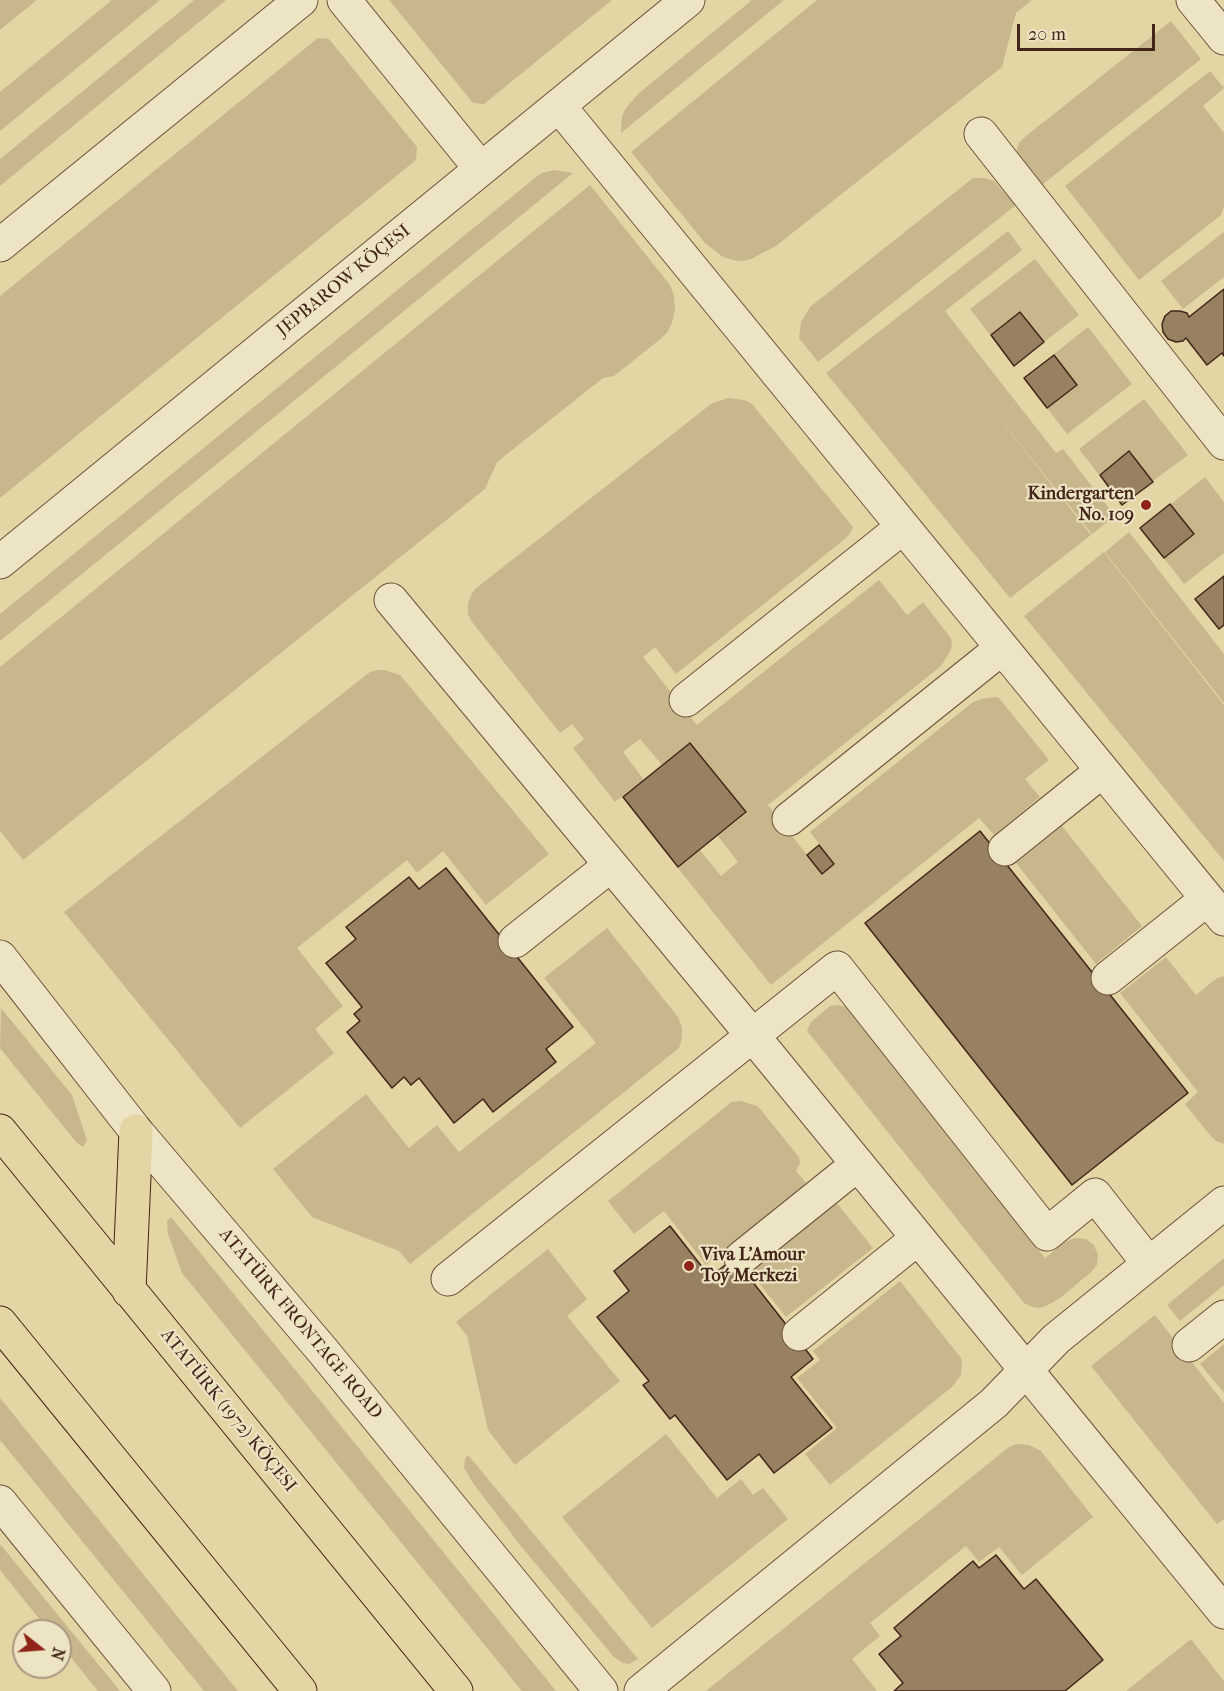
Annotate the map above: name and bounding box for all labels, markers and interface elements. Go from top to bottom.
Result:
scale bar [1020,12,1158,50]
text: 20 m [1028,24,1066,45]
street label: JEPBAROW KÖÇESI [273,220,415,342]
place label: Kindergarten No. 109 [1027,484,1134,526]
marker: Kindergarten No. 109 [1139,498,1153,512]
street label: ATATÜRK FRONTAGE ROAD [214,1224,386,1424]
place label: Viva L'Amour Toý Merkezi [701,1245,805,1288]
marker: Viva L'Amour Toý Merkezi [682,1259,696,1273]
street label: ATATÜRK (1972) KÖÇESI [155,1325,301,1497]
north arrow [12,1619,72,1679]
text: N [47,1645,69,1662]

